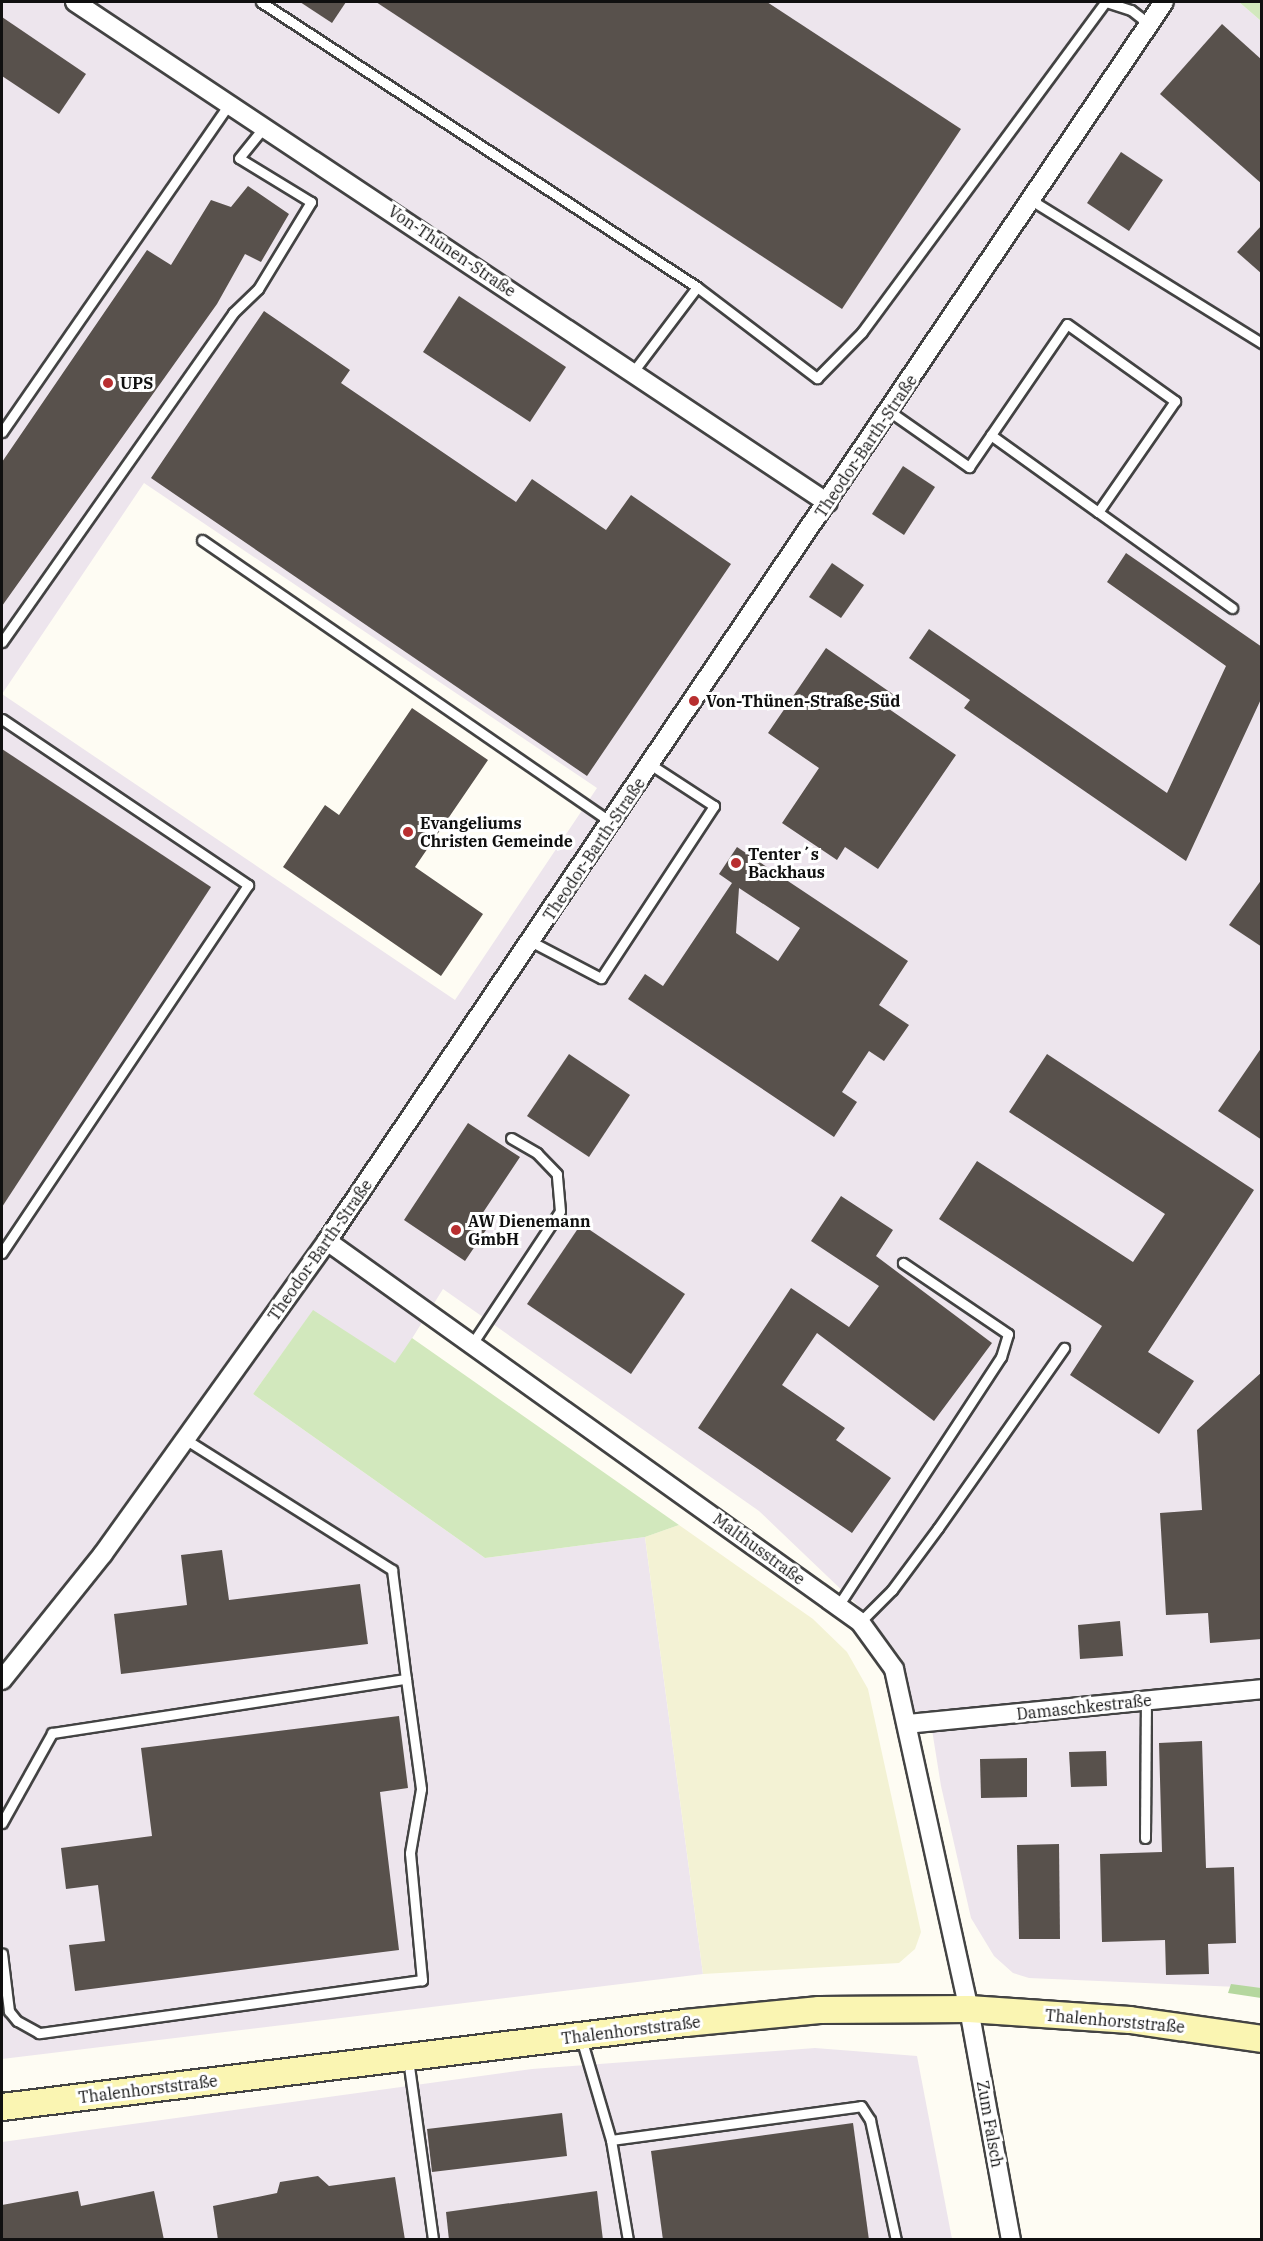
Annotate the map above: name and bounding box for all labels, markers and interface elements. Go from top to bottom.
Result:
street label: Von-Thünen-Straße [385,201,519,301]
street label: Theodor-Barth-Straße [811,371,921,521]
place label: UPS [120,373,153,393]
marker: UPS [101,376,115,390]
place label: Von-Thünen-Straße-Süd [706,691,900,711]
marker: Von-Thünen-Straße-Süd [687,694,701,708]
street label: Theodor-Barth-Straße [539,774,649,924]
place label: Evangeliums Christen Gemeinde [420,813,573,851]
marker: Evangeliums Christen Gemeinde [401,825,415,839]
place label: Tenter´s Backhaus [748,844,825,882]
marker: Tenter´s Backhaus [729,856,743,870]
street label: Theodor-Barth-Straße [264,1176,376,1324]
place label: AW Dienemann GmbH [468,1211,591,1249]
marker: AW Dienemann GmbH [449,1223,463,1237]
street label: Malthusstraße [709,1509,809,1589]
street label: Damaschkestraße [1015,1690,1153,1724]
street label: Thalenhorststraße [1044,2005,1186,2037]
street label: Thalenhorststraße [560,2012,702,2048]
street label: Thalenhorststraße [77,2071,219,2107]
street label: Zum Falsch [973,2079,1007,2169]

